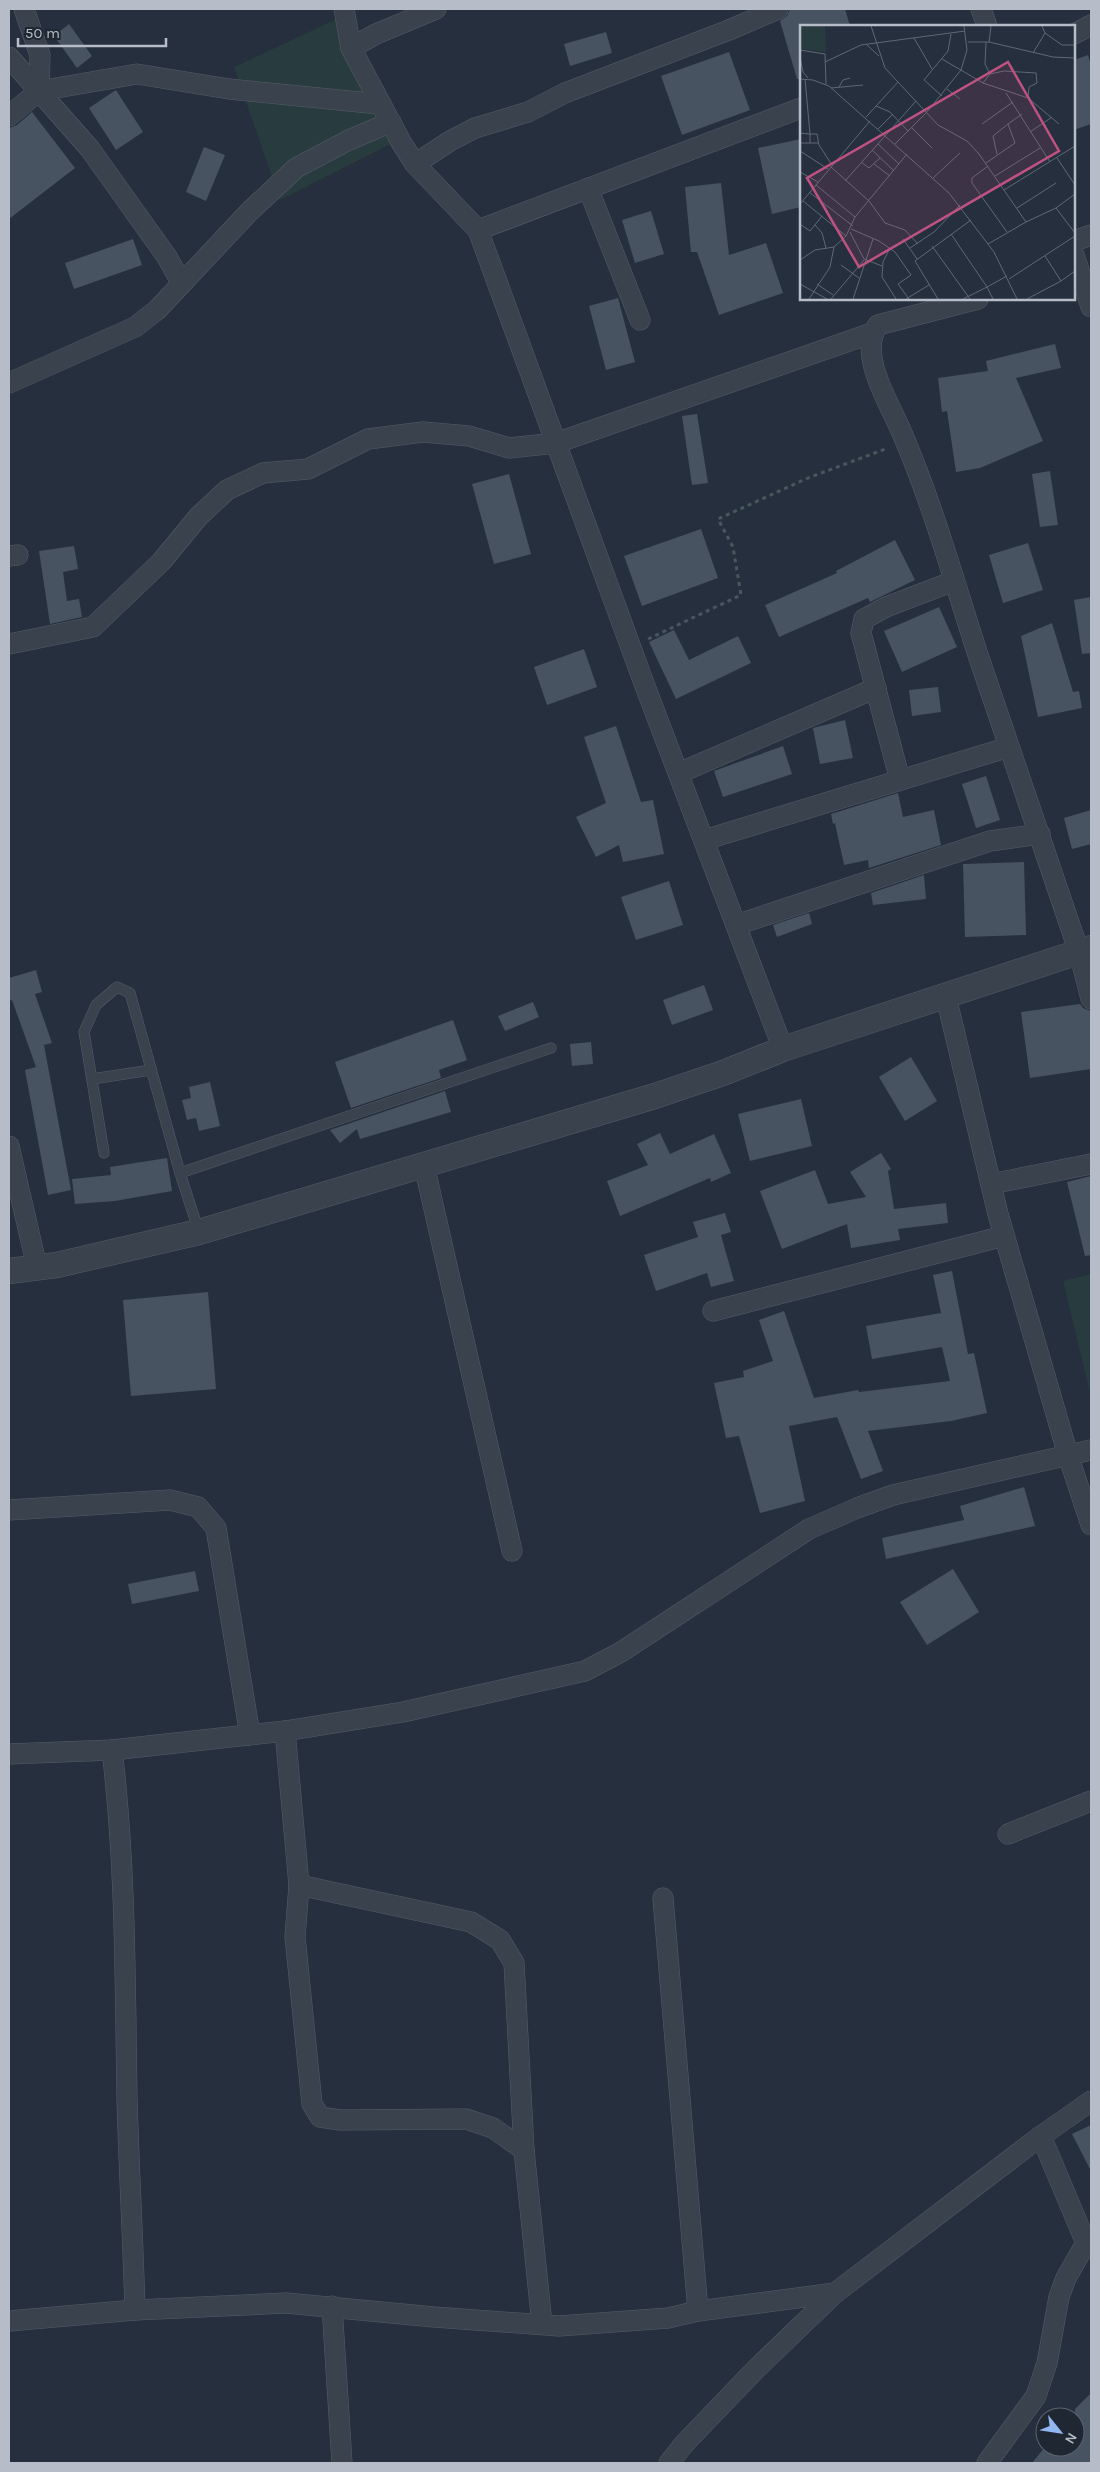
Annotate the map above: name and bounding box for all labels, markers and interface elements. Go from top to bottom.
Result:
scale bar [18,15,165,47]
text: 50 m [25,24,60,42]
inset map [800,25,1075,300]
north arrow [1035,2407,1085,2457]
text: N [1061,2430,1081,2447]

